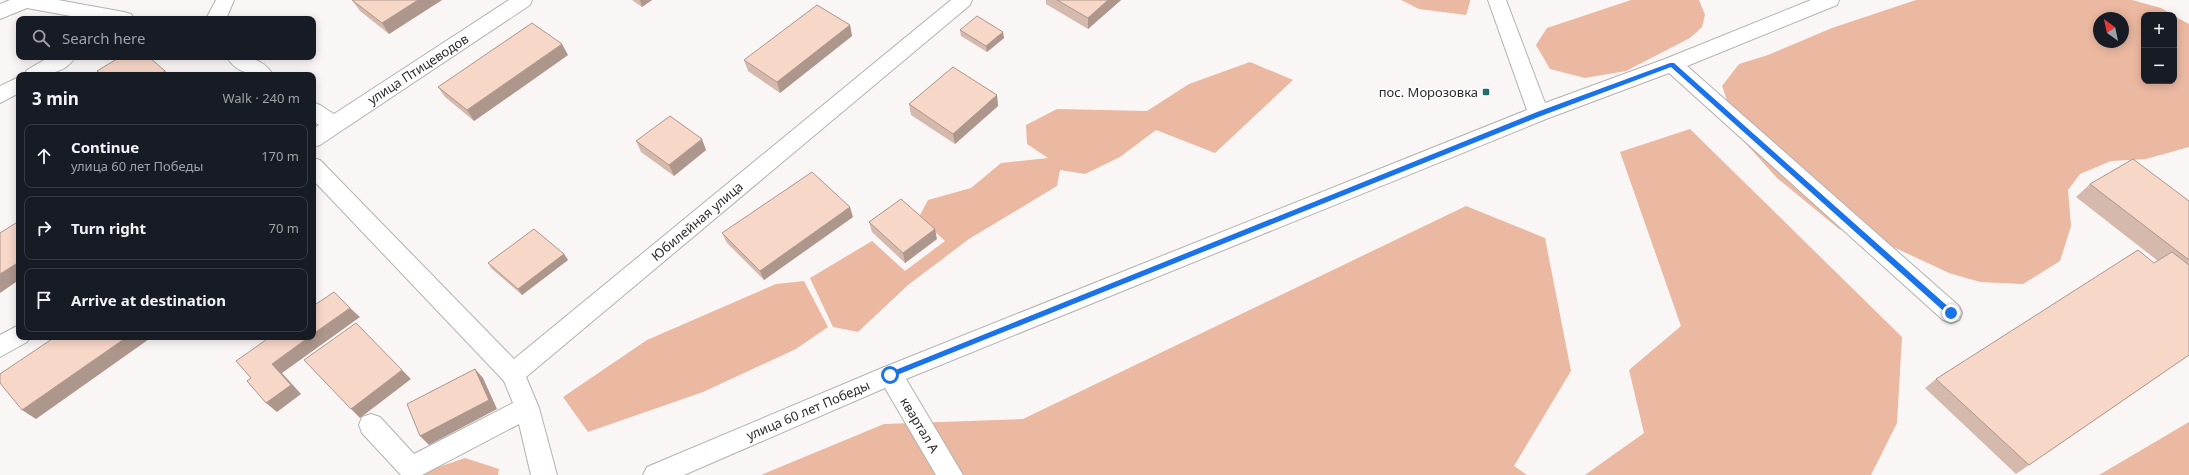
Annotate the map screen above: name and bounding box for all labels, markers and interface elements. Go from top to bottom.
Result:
north arrow [2093,12,2129,48]
map controls [2141,12,2177,84]
button: + [2141,12,2177,48]
search box [16,16,316,60]
icon: search [30,27,52,49]
text: Search here [62,28,145,48]
street label: улица Птицеводов [364,30,472,108]
button: − [2141,48,2177,84]
place label: пос. Морозовка [1379,83,1478,101]
text: 3 min [32,87,79,110]
marker: пос. Морозовка [1481,87,1491,97]
text: Walk · 240 m [222,89,300,107]
text: Continue [71,137,139,157]
icon: ahead [33,145,55,167]
text: 170 m [261,147,299,165]
text: улица 60 лет Победы [71,157,203,175]
street label: Юбилейная улица [647,177,747,265]
icon: right [33,217,55,239]
text: Turn right [71,218,146,238]
text: 70 m [269,219,299,237]
icon: arrive [33,289,55,311]
text: Arrive at destination [71,290,226,310]
route end [1942,304,1960,322]
route start [881,366,899,384]
street label: улица 60 лет Победы [744,376,872,444]
street label: квартал А [896,394,944,457]

